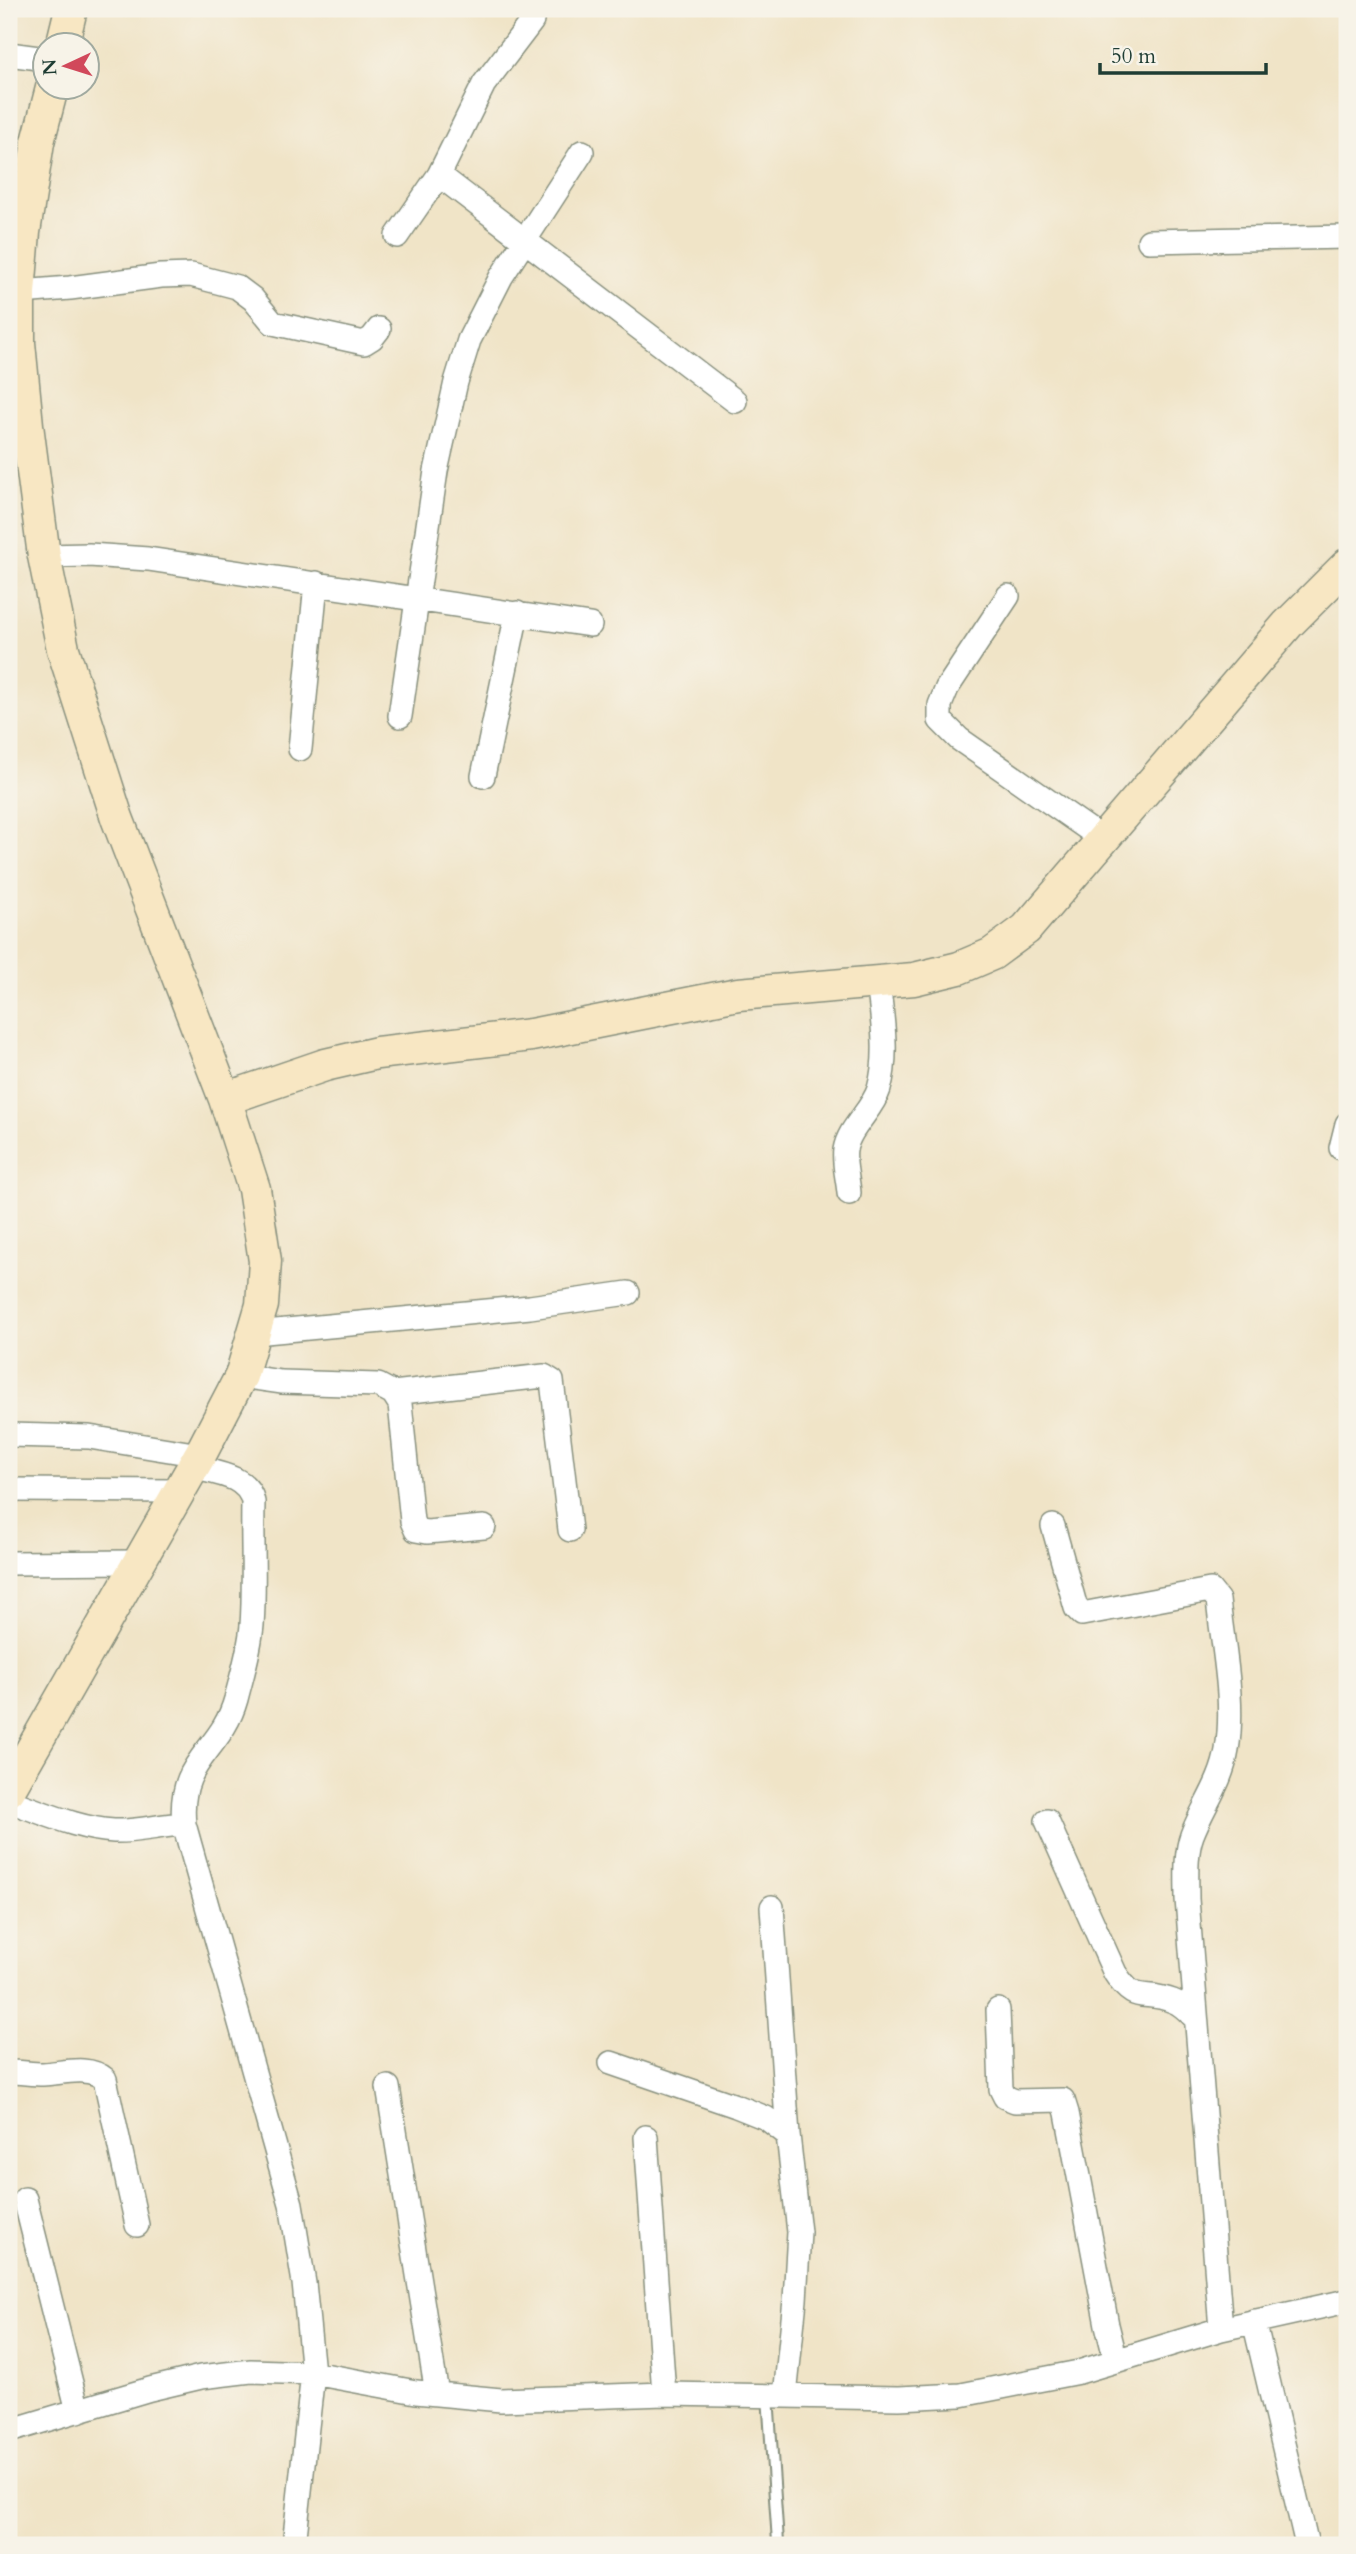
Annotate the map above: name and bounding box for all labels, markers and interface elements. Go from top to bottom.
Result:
north arrow [32,32,102,102]
scale bar [1100,32,1267,76]
text: 50 m [1111,42,1156,71]
text: N [36,57,64,76]

